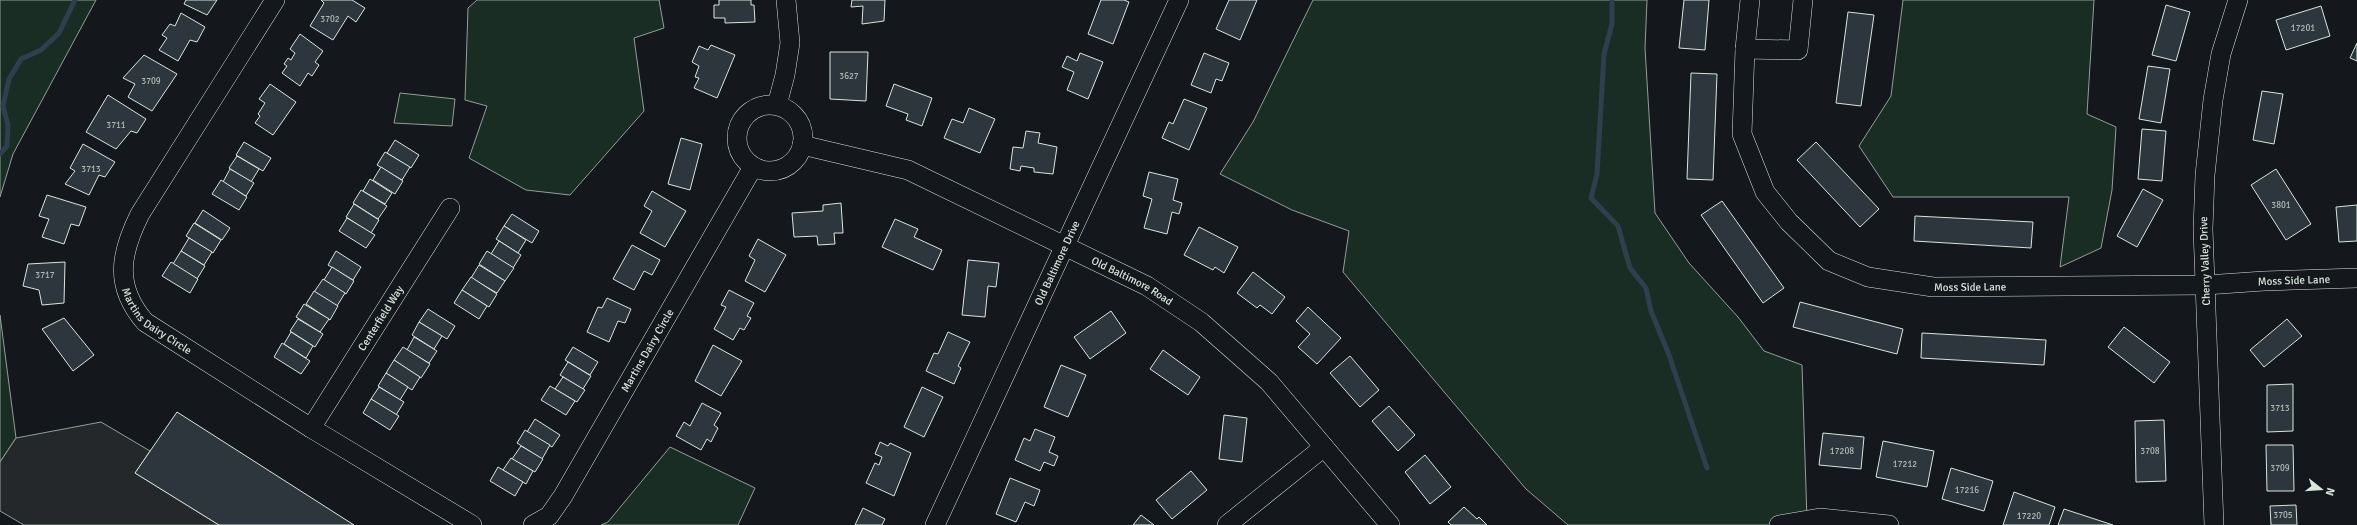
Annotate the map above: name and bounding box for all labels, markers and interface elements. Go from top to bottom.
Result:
house number: 3702 [320,14,340,25]
house number: 17201 [2291,23,2315,34]
house number: 3627 [839,71,859,82]
house number: 3709 [141,76,161,87]
house number: 3711 [106,120,126,131]
house number: 3713 [81,164,101,175]
house number: 3801 [2271,200,2291,211]
street label: Cherry Valley Drive [2197,216,2213,306]
street label: Old Baltimore Drive [1032,219,1082,307]
street label: Old Baltimore Road [1089,254,1176,308]
house number: 3717 [35,270,55,281]
street label: Moss Side Lane [2257,272,2330,288]
street label: Moss Side Lane [1934,280,2006,293]
street label: Centerfield Way [355,282,406,353]
street label: Martins Dairy Circle [119,286,194,357]
street label: Martins Dairy Circle [618,306,676,394]
house number: 3713 [2270,403,2290,414]
house number: 17208 [1830,446,1854,457]
house number: 3708 [2140,446,2160,457]
house number: 17212 [1893,459,1917,470]
house number: 3709 [2270,463,2290,474]
north arrow [2301,469,2341,509]
house number: 17216 [1955,485,1979,496]
text: N [2323,486,2337,497]
house number: 3705 [2273,510,2293,521]
house number: 17220 [2017,511,2041,522]

